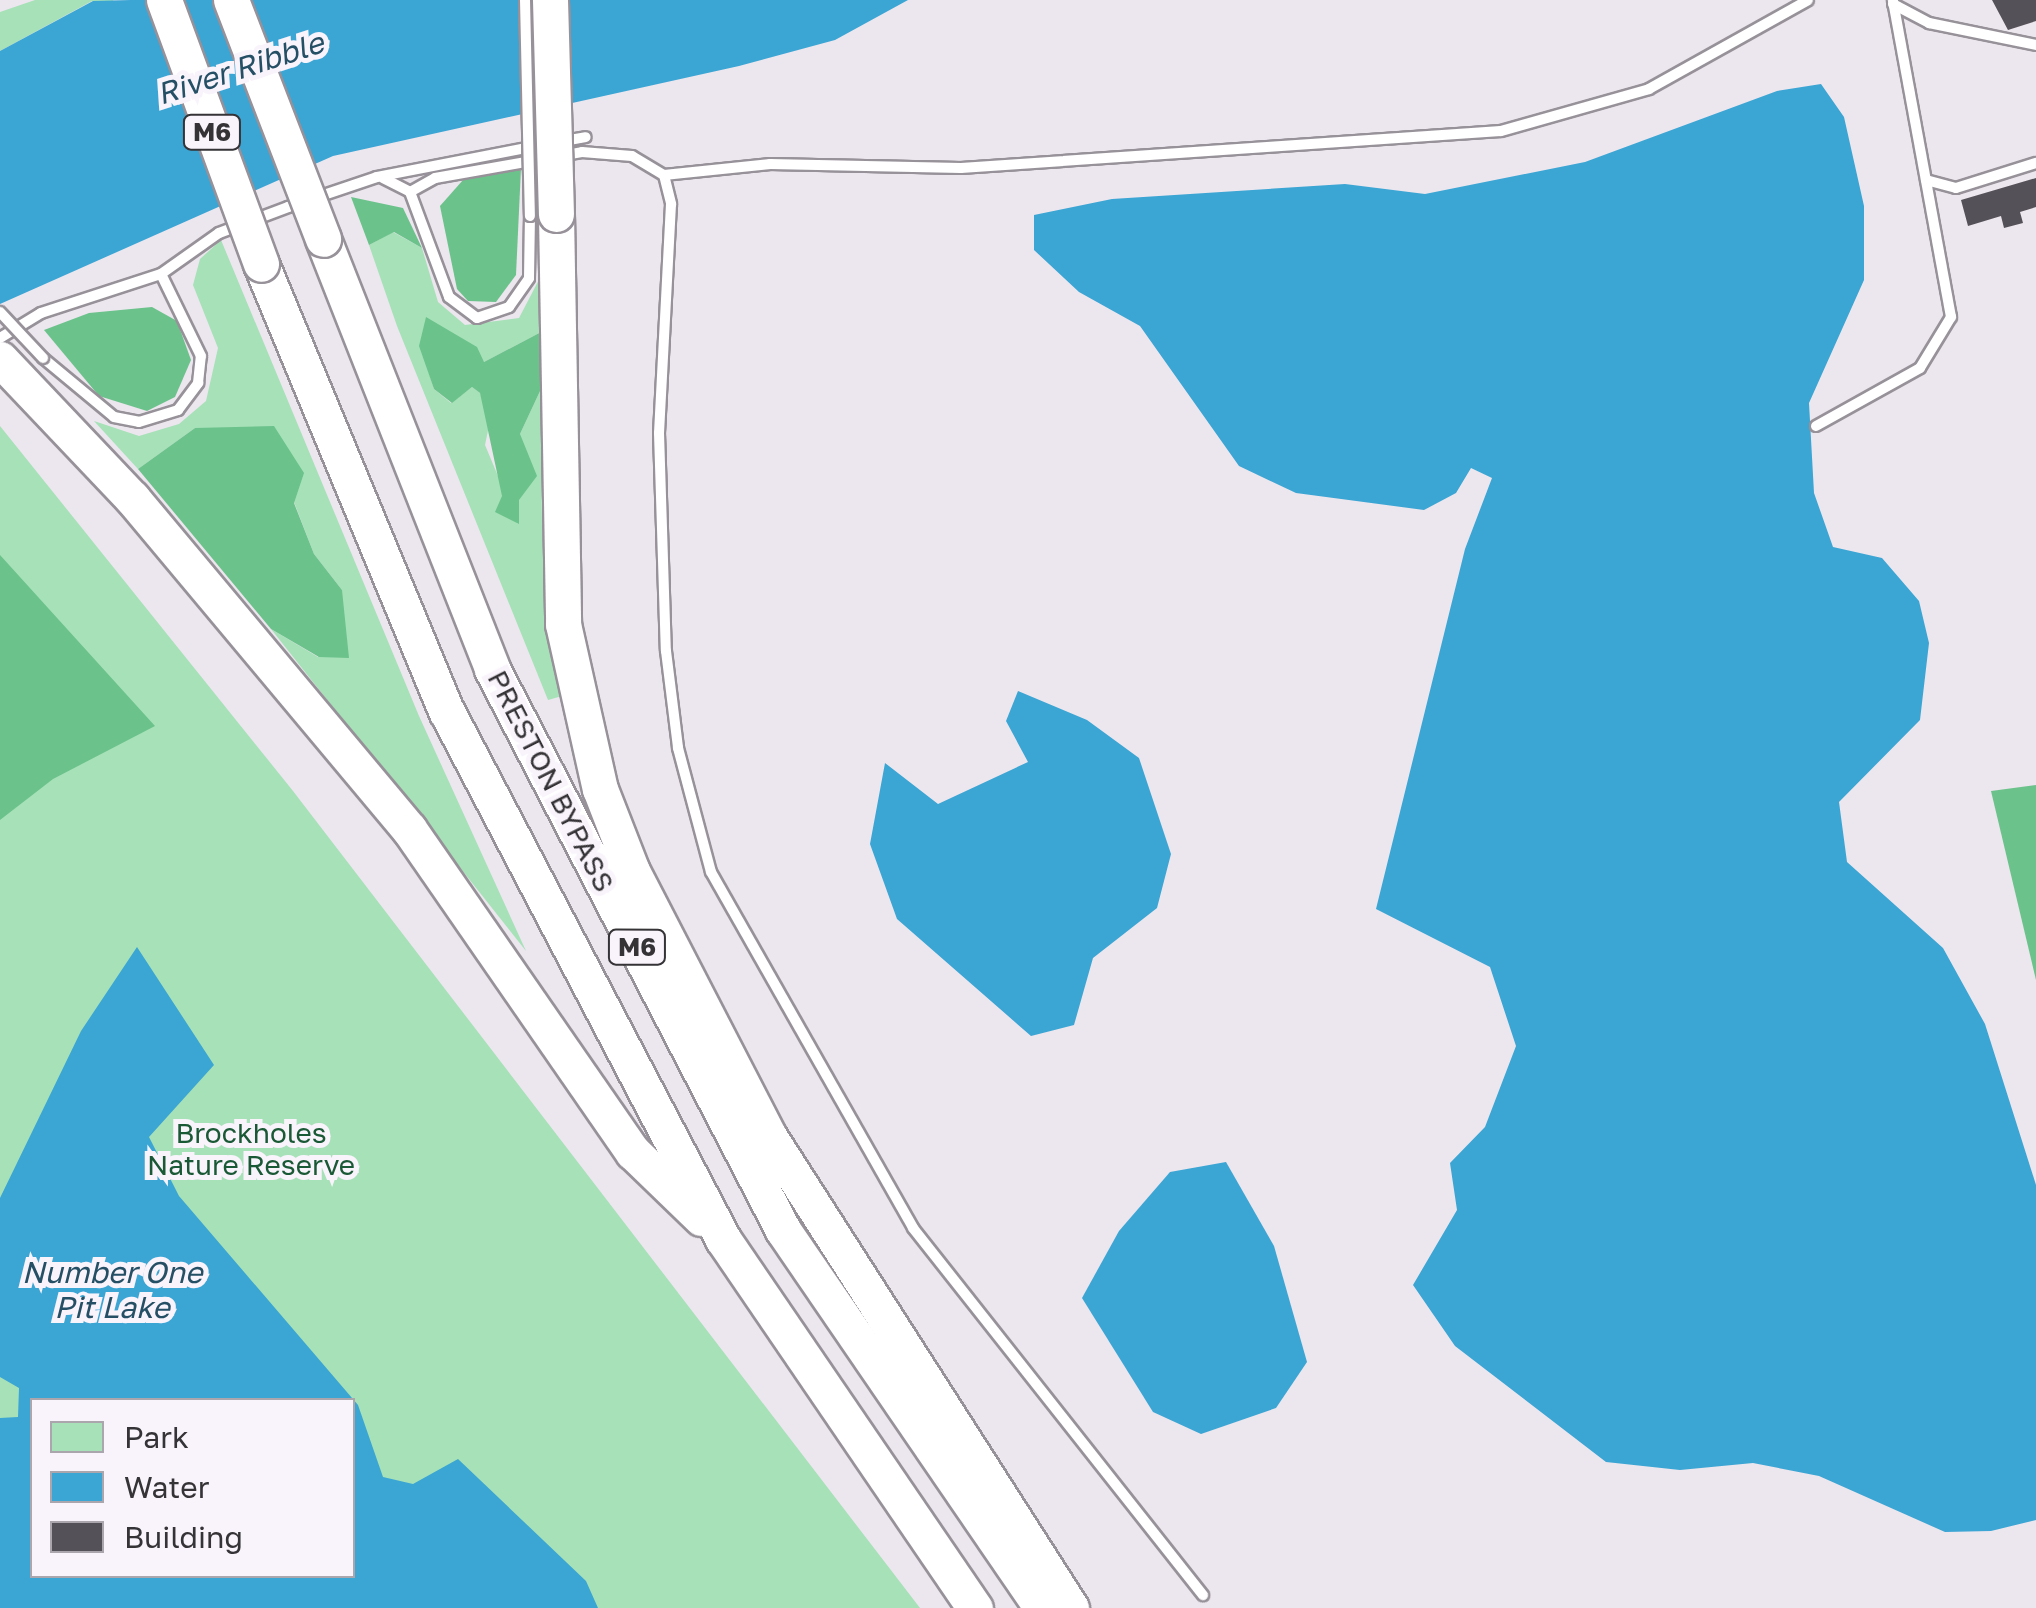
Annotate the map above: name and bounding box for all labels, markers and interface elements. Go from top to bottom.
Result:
water label: River Ribble [152,24,328,112]
road number: M6 [182,112,242,152]
street label: PRESTON BYPASS [481,665,621,897]
road number: M6 [607,927,667,967]
park label: Brockholes Nature Reserve [147,1116,355,1182]
water label: Number One Pit Lake [22,1254,202,1324]
legend [30,1398,355,1578]
text: Park [124,1419,189,1455]
text: Water [124,1469,209,1505]
text: Building [124,1519,243,1555]

